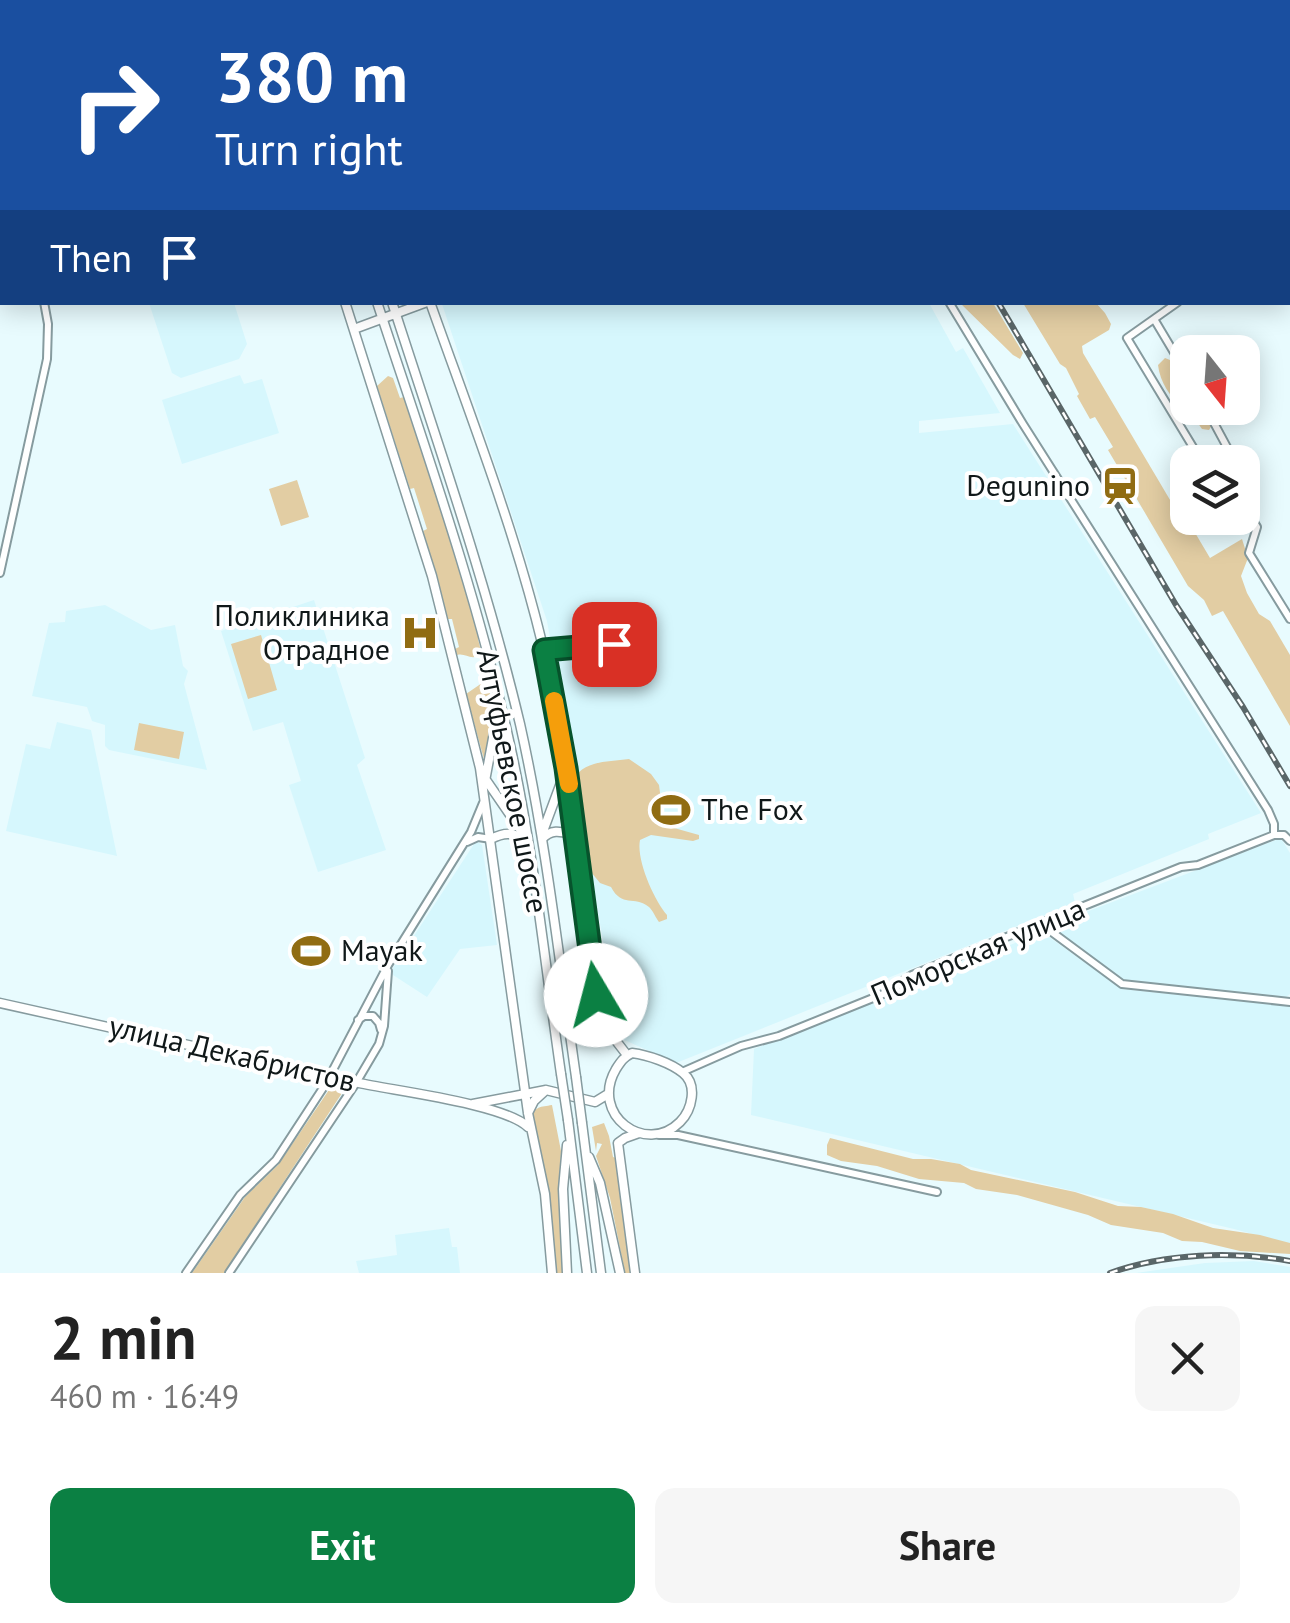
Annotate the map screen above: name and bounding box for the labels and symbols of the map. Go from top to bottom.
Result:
north arrow [1170,335,1260,425]
place label: Degunino [966,465,1090,504]
station icon: Degunino [1099,465,1141,507]
place label: Поликлиника Отрадное [214,595,390,668]
pin [572,602,657,687]
hospital icon: Поликлиника Отрадное [399,612,441,654]
street label: Алтуфьевское шоссе [469,645,558,916]
sports icon: The Fox [650,789,692,831]
place label: The Fox [701,789,804,828]
street label: Поморская улица [864,888,1090,1013]
sports icon: Mayak [290,930,332,972]
place label: Mayak [341,930,423,969]
position arrow [544,943,648,1047]
street label: улица Декабристов [105,1005,359,1100]

